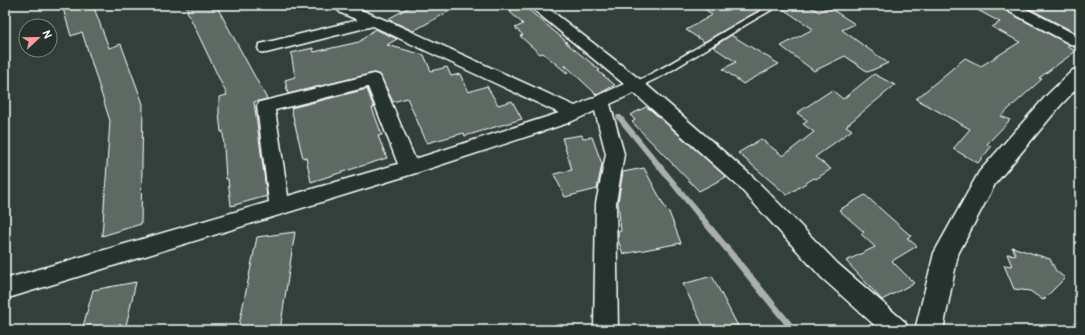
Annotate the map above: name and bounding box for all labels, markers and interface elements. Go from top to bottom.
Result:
north arrow [18,18,58,58]
text: N [39,29,54,41]

